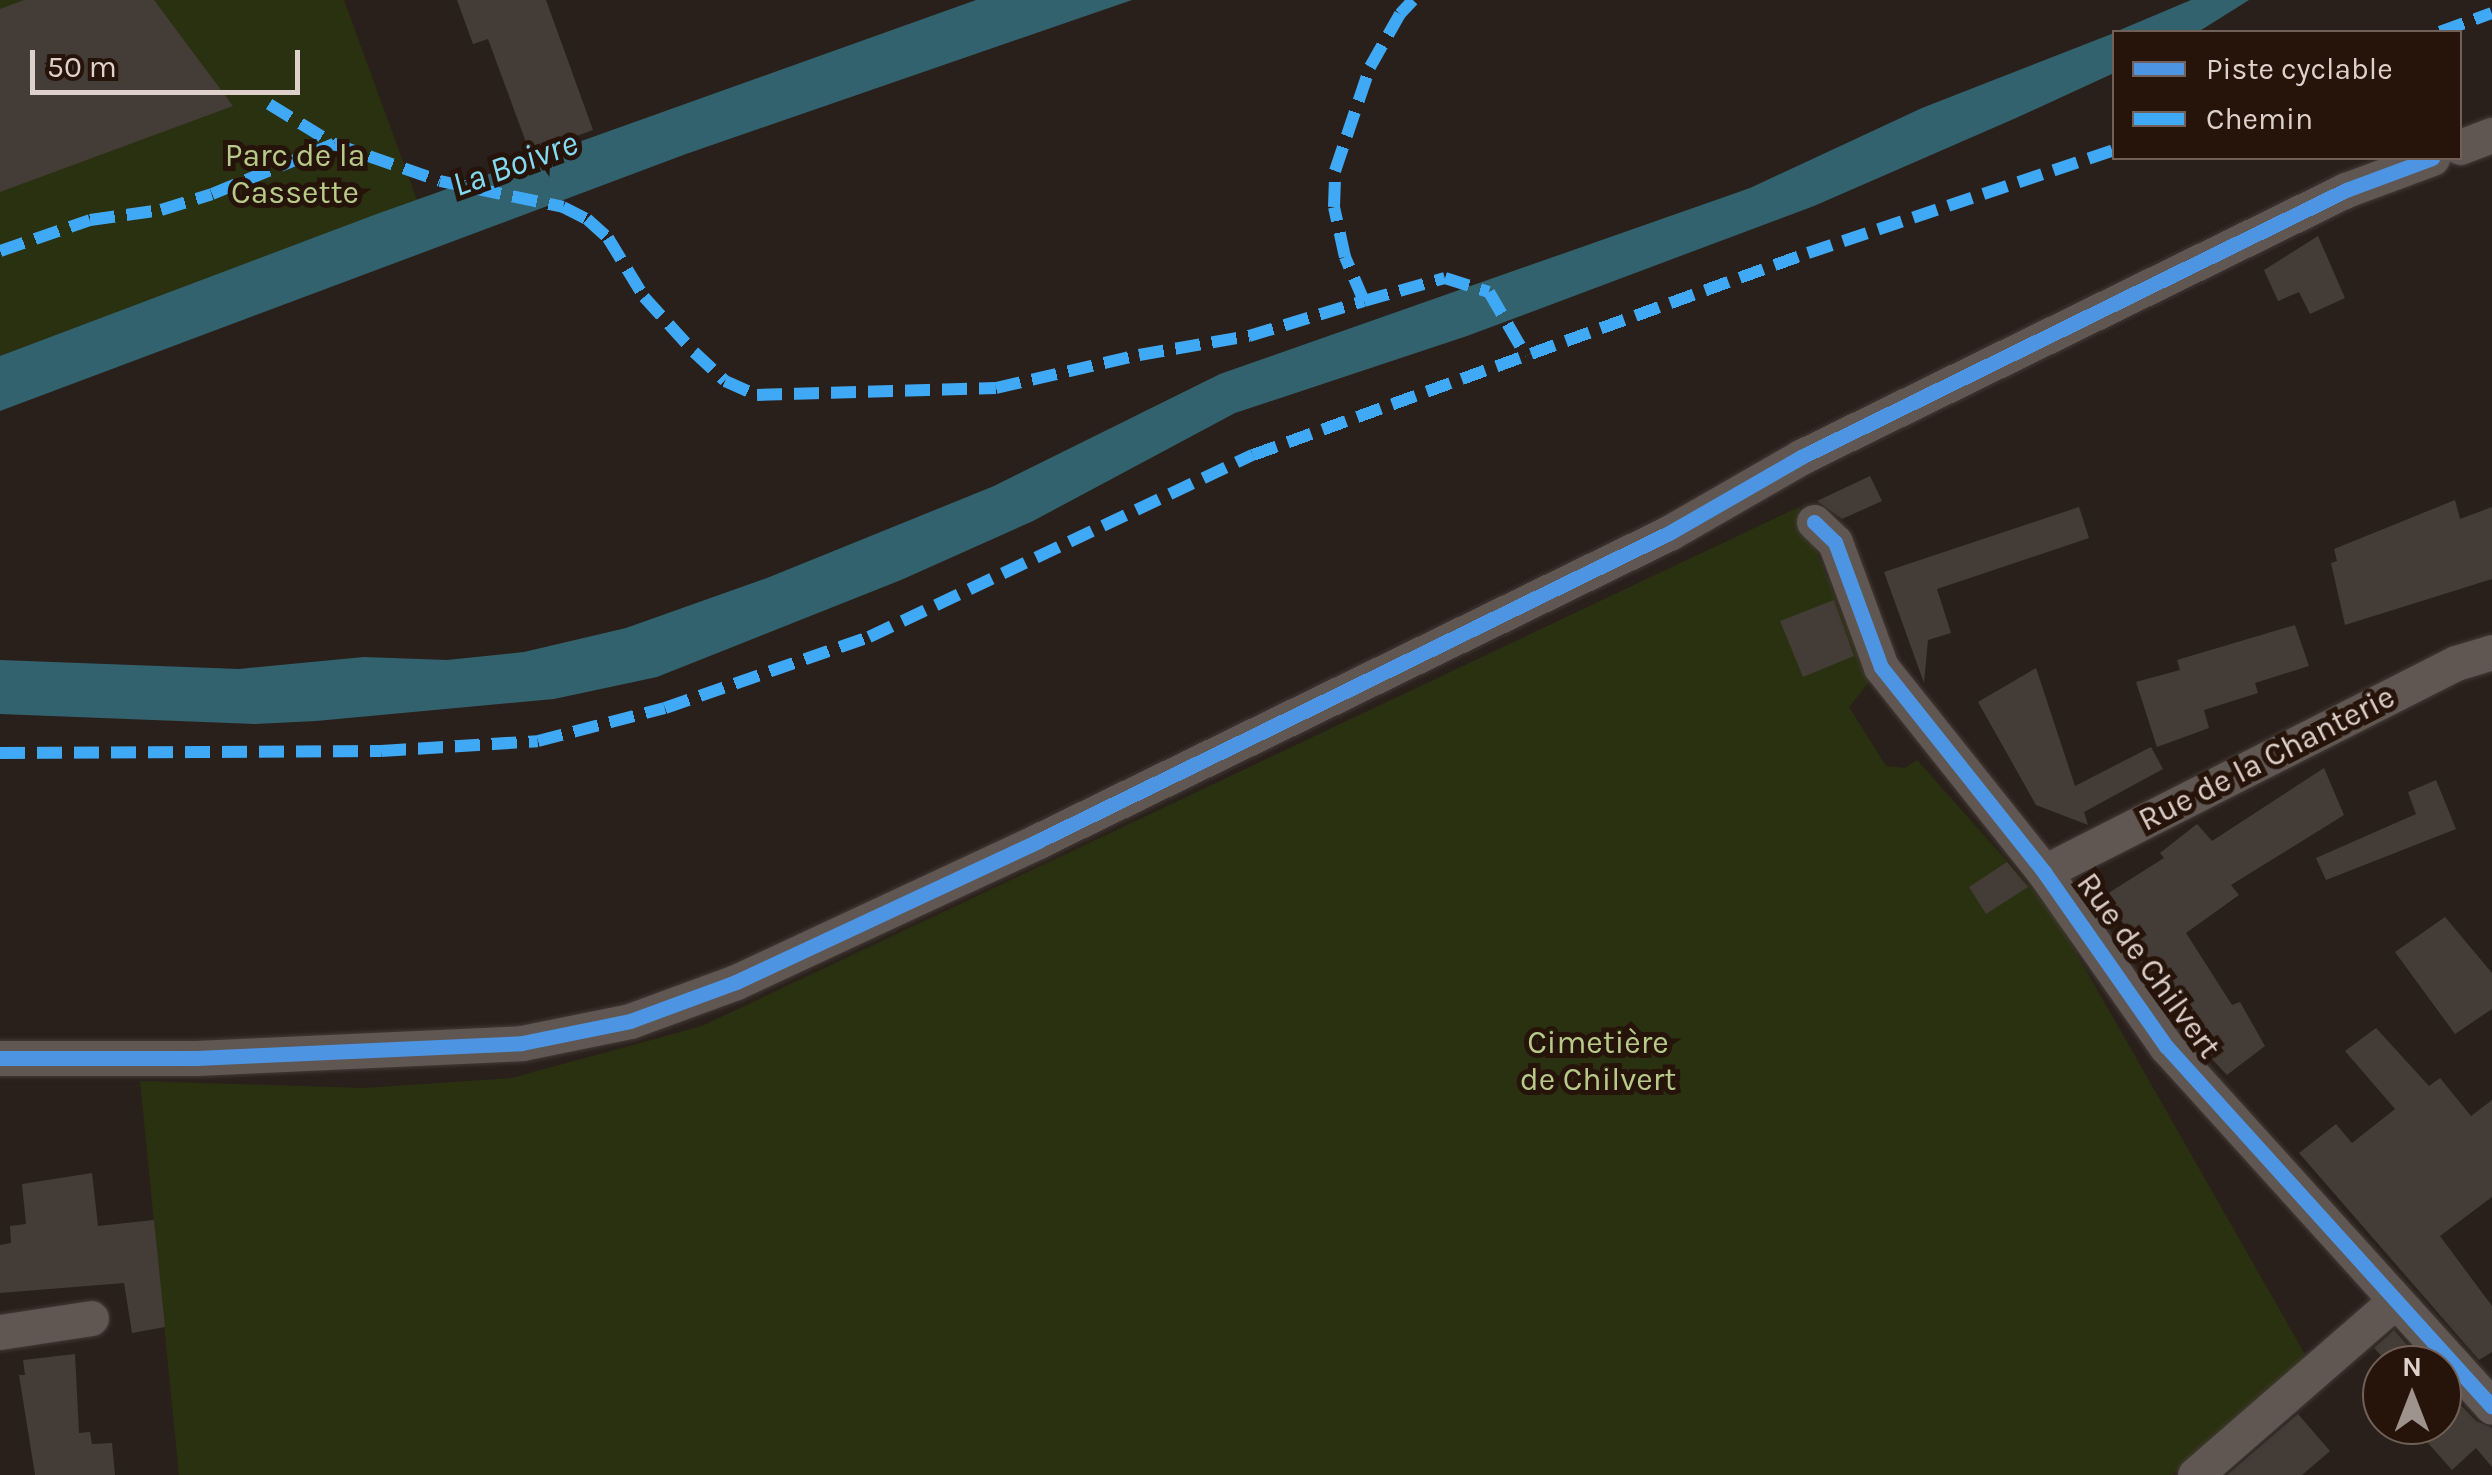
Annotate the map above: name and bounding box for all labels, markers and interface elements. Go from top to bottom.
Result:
scale bar [35,30,305,92]
legend [2112,30,2462,160]
text: 50 m [47,49,117,85]
text: Piste cyclable [2206,51,2393,87]
text: Chemin [2206,101,2313,137]
water label: La Boivre [447,122,583,206]
park label: Parc de la Cassette [225,138,365,213]
street label: Rue de la Chanterie [2133,678,2401,840]
street label: Rue de Chilvert [2068,866,2228,1066]
park label: Cimetière de Chilvert [1520,1025,1676,1100]
north arrow [2362,1345,2462,1445]
text: N [2402,1350,2422,1383]

